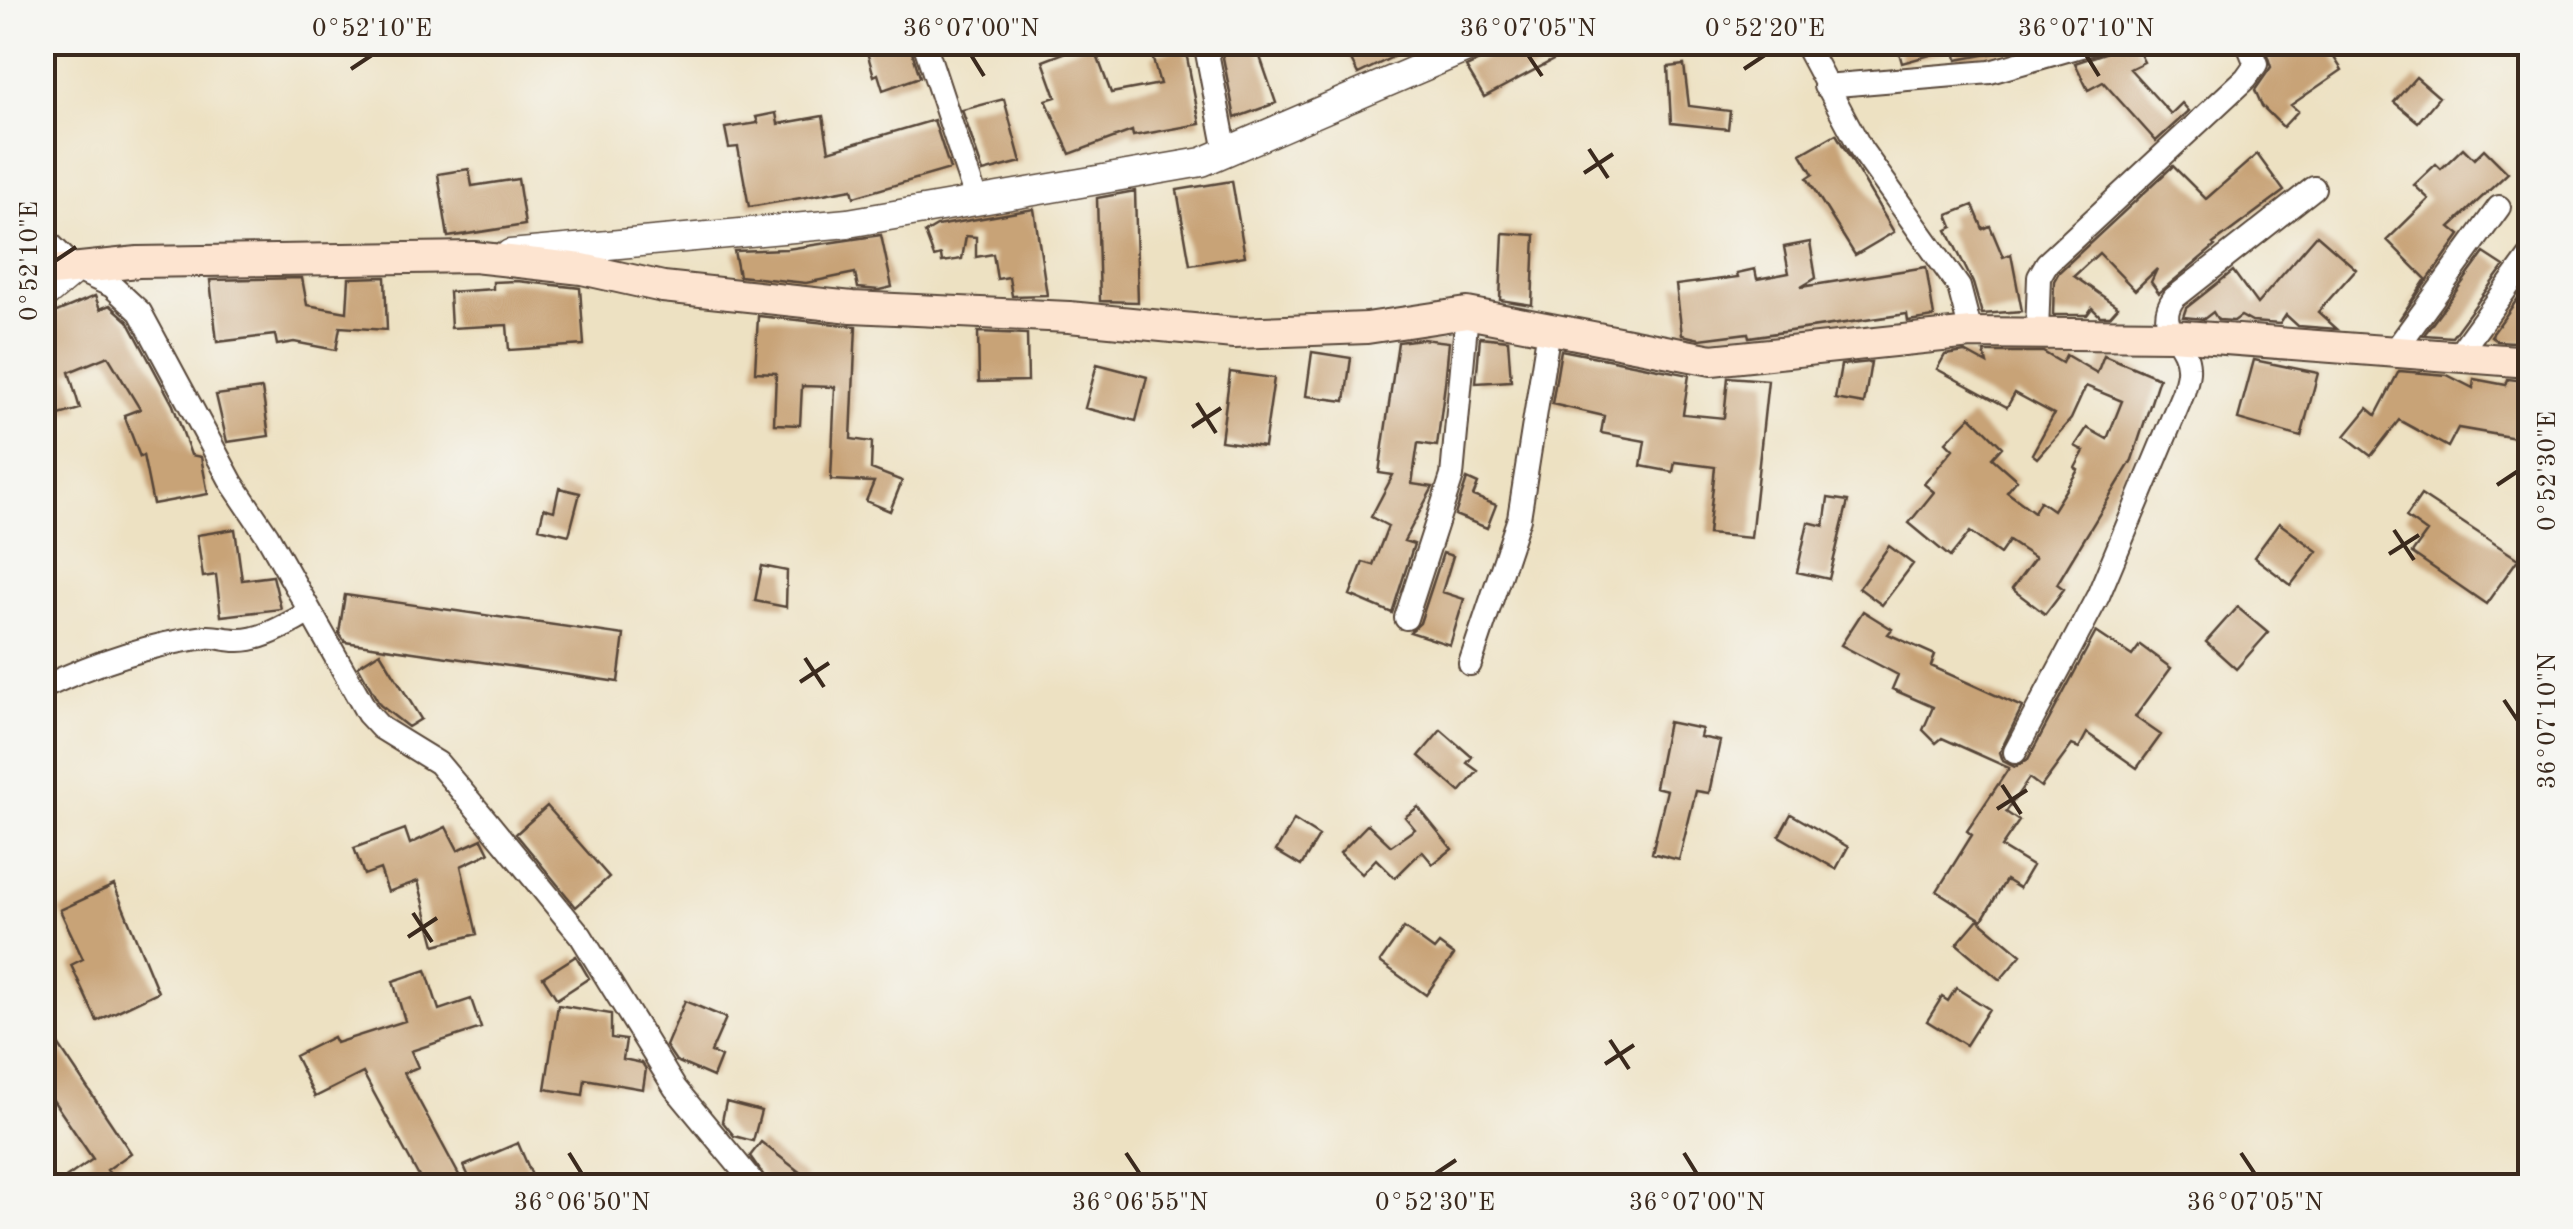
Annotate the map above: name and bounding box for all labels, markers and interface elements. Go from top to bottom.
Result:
text: 0°52'10"E [312,17,432,42]
text: 36°07'00"N [903,17,1039,42]
text: 36°07'05"N [1460,17,1596,42]
text: 0°52'20"E [1705,17,1825,42]
text: 36°07'10"N [2018,17,2154,42]
text: 0°52'10"E [18,201,43,321]
text: 0°52'30"E [2536,411,2561,531]
text: 36°07'10"N [2536,653,2561,789]
text: 36°06'50"N [514,1191,650,1216]
text: 36°06'55"N [1072,1191,1208,1216]
text: 0°52'30"E [1375,1191,1495,1216]
text: 36°07'00"N [1629,1191,1765,1216]
text: 36°07'05"N [2187,1191,2323,1216]

